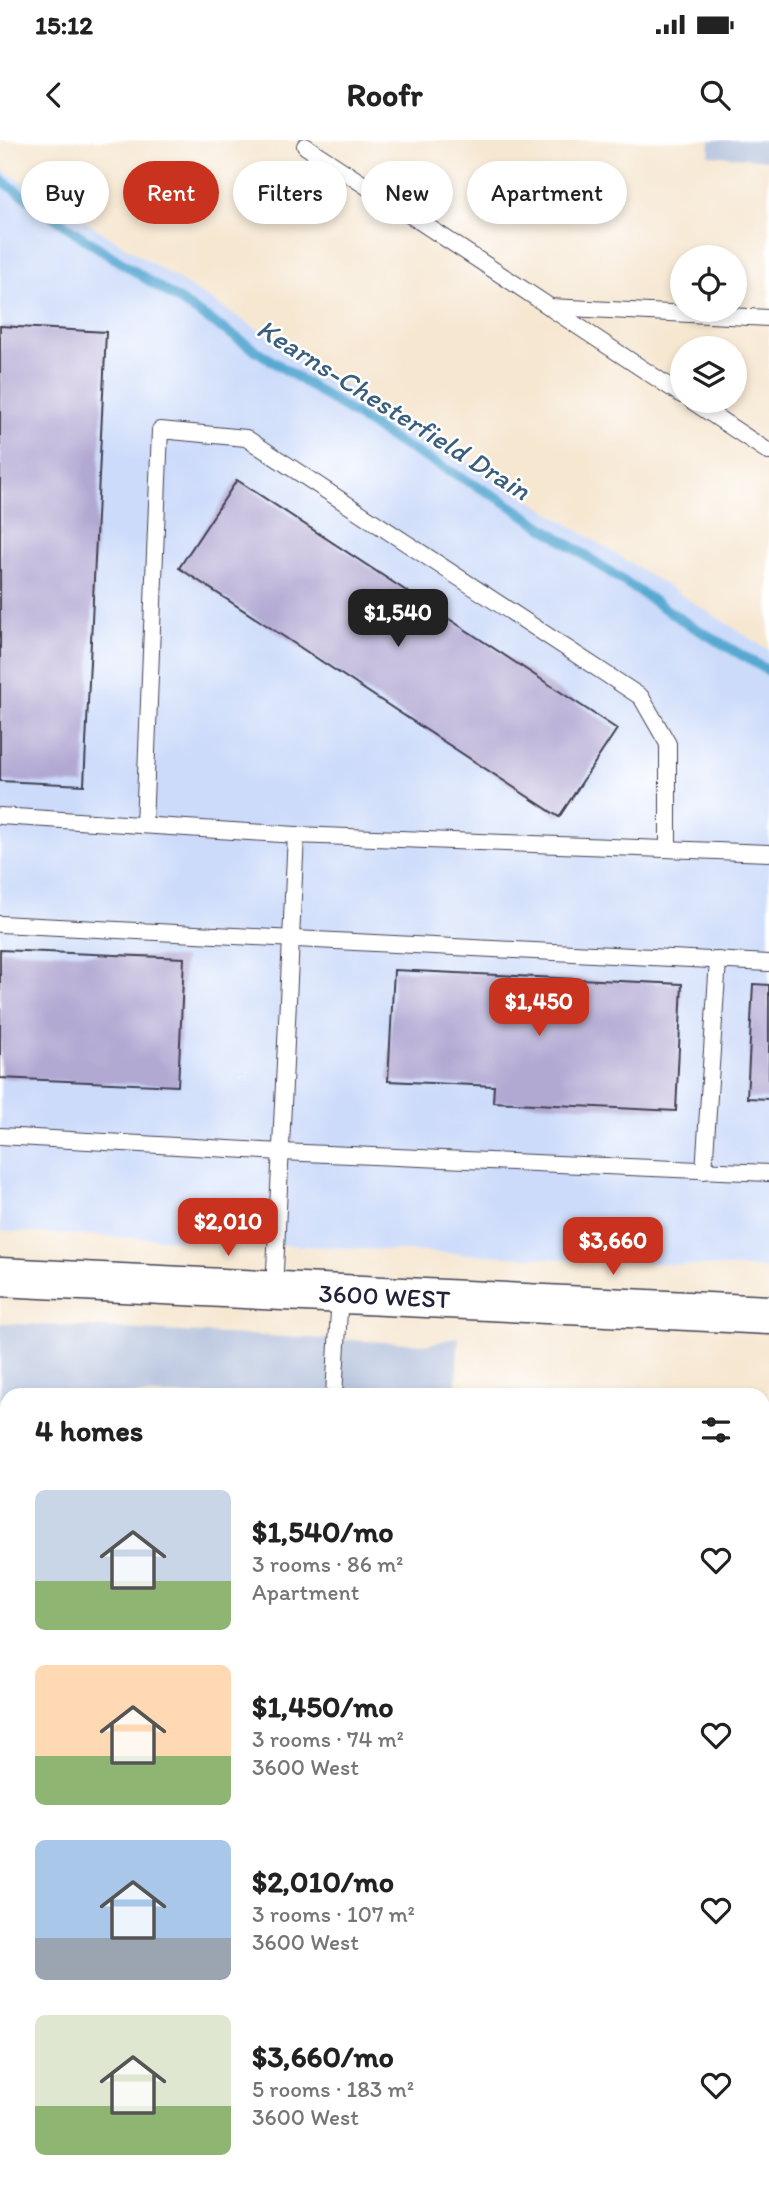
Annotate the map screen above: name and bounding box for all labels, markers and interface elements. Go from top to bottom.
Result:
text: 15:12 [35,9,93,41]
icon: back [35,76,73,114]
text: Roofr [347,76,422,114]
icon: search [696,76,734,114]
chip: Buy [21,161,109,224]
chip: Rent [123,161,219,224]
chip: Filters [233,161,347,224]
chip: New [361,161,453,224]
chip: Apartment [467,161,627,224]
map controls [670,245,747,413]
button: locate [670,245,747,322]
water label: Kearns-Chesterfield Drain [251,311,537,507]
button: layers [670,336,747,413]
pin: $1,540 [341,589,455,649]
text: $1,540 [364,598,432,626]
pin: $1,450 [482,978,596,1038]
text: $1,450 [505,987,573,1015]
pin: $2,010 [171,1198,285,1258]
text: $2,010 [194,1207,262,1235]
pin: $3,660 [556,1218,670,1277]
text: $3,660 [579,1226,647,1254]
street label: 3600 WEST [318,1277,451,1315]
icon: filters [697,1411,735,1449]
text: 4 homes [35,1412,143,1449]
text: $1,540/mo [252,1513,394,1550]
icon: home [91,1518,175,1602]
icon: heart [697,1541,735,1579]
text: 3 rooms · 86 m² [252,1550,404,1578]
text: Apartment [252,1578,359,1606]
text: $1,450/mo [252,1688,394,1725]
icon: home [91,1693,175,1777]
icon: heart [697,1716,735,1754]
text: 3 rooms · 74 m² [252,1725,404,1753]
text: 3600 West [252,1753,359,1781]
text: $2,010/mo [252,1863,394,1900]
icon: home [91,1868,175,1952]
icon: heart [697,1891,735,1929]
text: 3 rooms · 107 m² [252,1900,415,1928]
text: 3600 West [252,1928,359,1956]
text: $3,660/mo [252,2038,394,2075]
icon: home [91,2043,175,2127]
icon: heart [697,2066,735,2104]
text: 5 rooms · 183 m² [252,2075,414,2103]
text: 3600 West [252,2103,359,2131]

